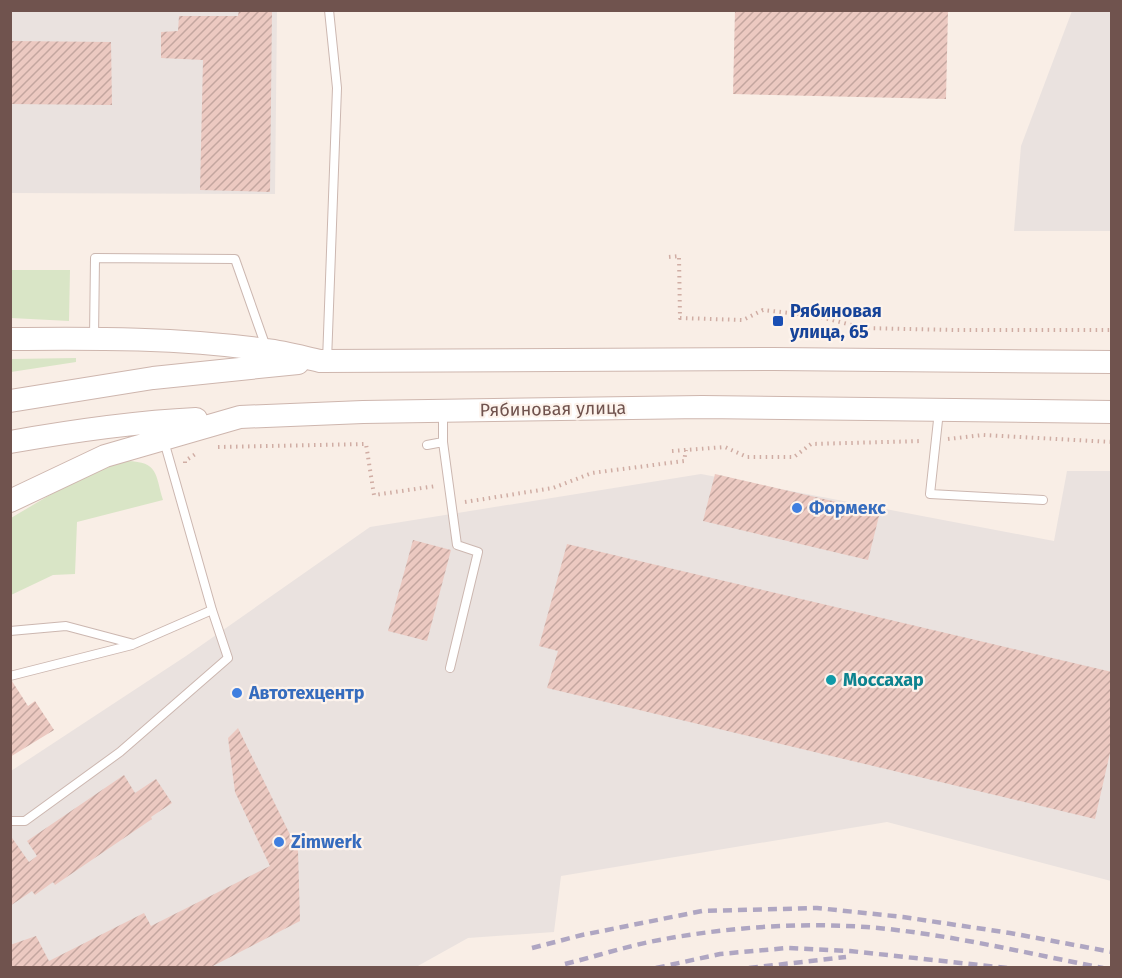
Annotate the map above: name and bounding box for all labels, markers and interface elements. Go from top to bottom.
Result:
place label: Рябиновая улица, 65 [789,300,882,343]
marker: Рябиновая улица, 65 [771,314,785,328]
street label: Рябиновая улица [480,397,626,421]
place label: Формекс [809,497,886,519]
marker: Формекс [790,501,804,515]
place label: Моссахар [843,669,924,691]
marker: Моссахар [824,673,838,687]
place label: Автотехцентр [248,682,365,704]
marker: Автотехцентр [230,686,244,700]
place label: Zimwerk [291,831,363,853]
marker: Zimwerk [272,835,286,849]

